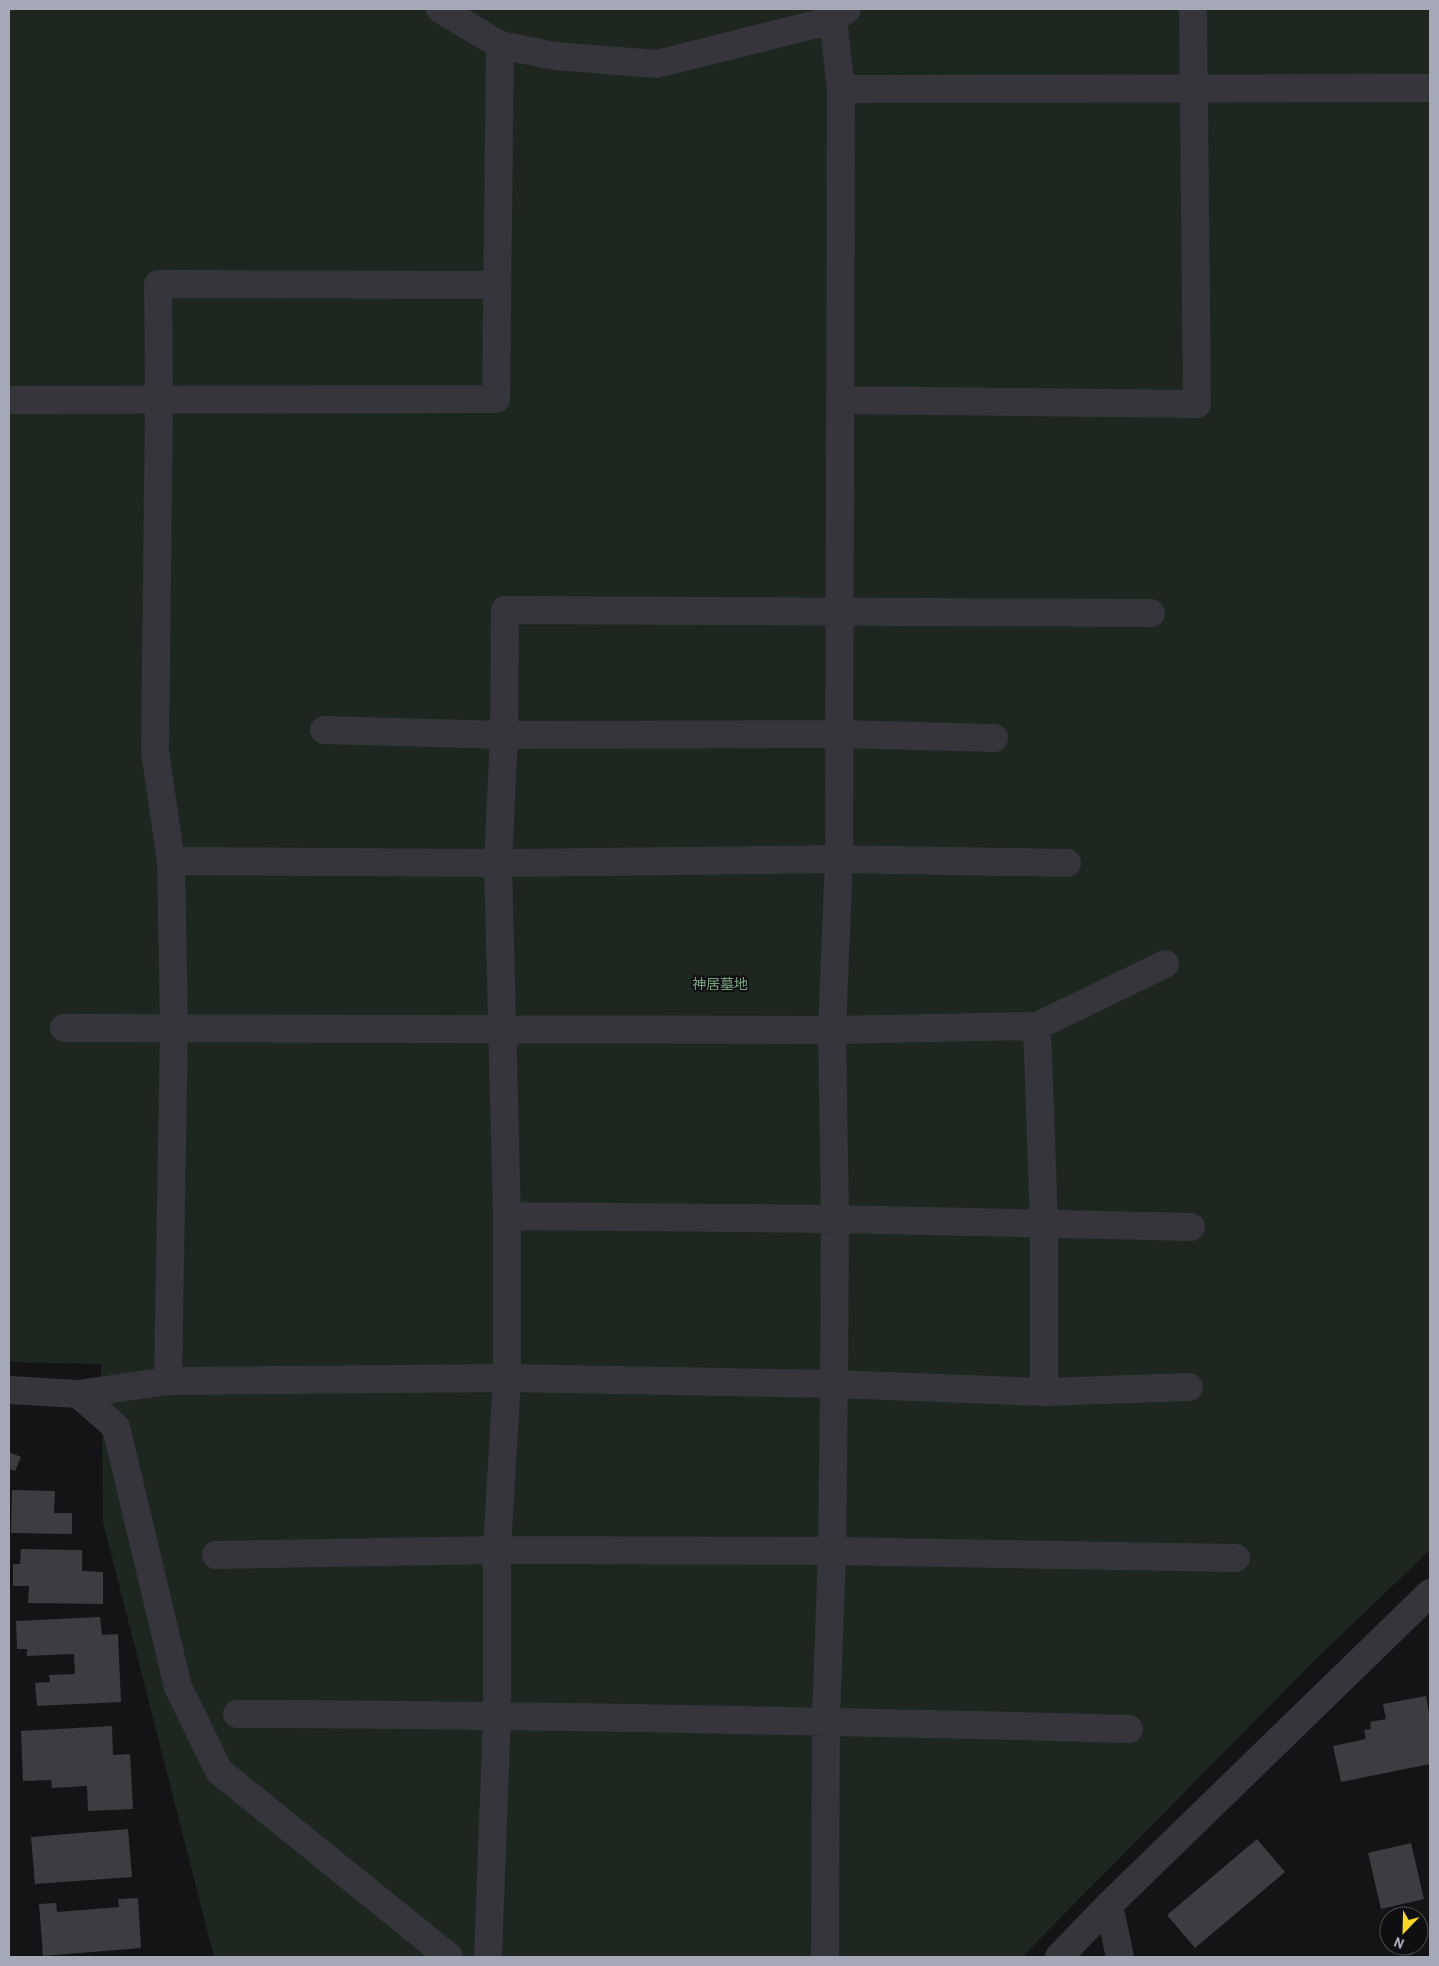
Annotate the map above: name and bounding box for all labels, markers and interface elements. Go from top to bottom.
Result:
park label: 神居墓地 [692,975,748,992]
north arrow [1379,1906,1429,1956]
text: N [1391,1934,1406,1953]

